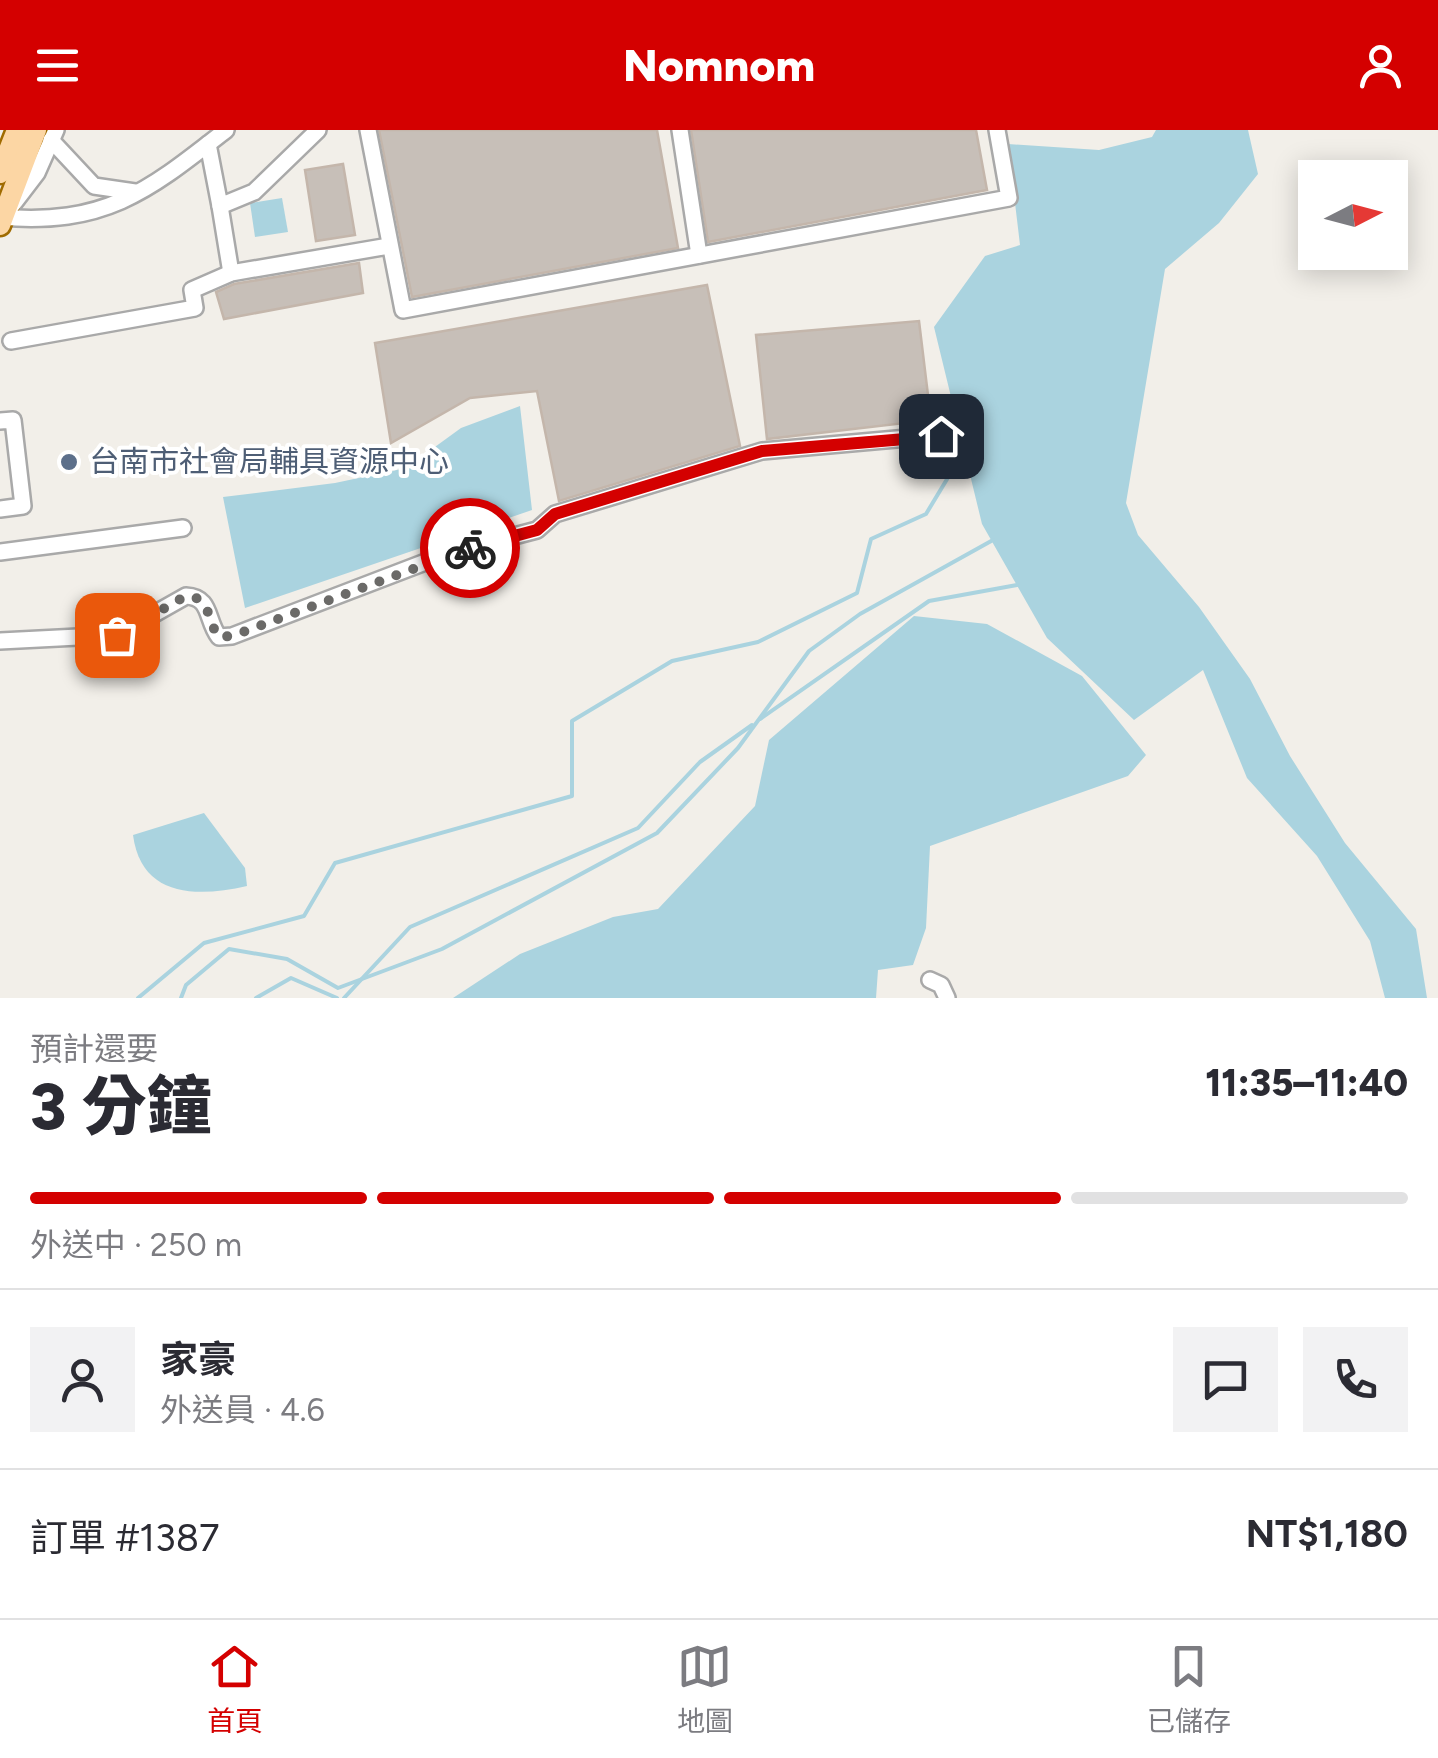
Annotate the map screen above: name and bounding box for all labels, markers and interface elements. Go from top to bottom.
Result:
icon: menu [30,38,85,93]
text: Nomnom [623,38,815,92]
icon: person [1353,38,1408,93]
north arrow [1298,160,1408,270]
map controls [1298,160,1408,270]
pin [899,394,984,479]
icon: home [914,409,969,464]
place label: 台南市社會局輔具資源中心 [89,443,449,480]
marker: 台南市社會局輔具資源中心 [58,451,80,473]
courier [420,498,520,598]
icon: bike [443,521,498,576]
pin [75,593,160,678]
icon: bag [90,608,145,663]
text: 預計還要 [30,1030,158,1068]
text: 11:35–11:40 [1205,1060,1408,1106]
text: 3 分鐘 [30,1067,212,1145]
text: 外送中 · 250 m [30,1226,242,1264]
button: person [30,1327,135,1432]
button: chat [1173,1327,1278,1432]
button: phone [1303,1327,1408,1432]
text: 家豪 [160,1337,236,1383]
text: 外送員 · 4.6 [160,1391,325,1429]
text: NT$1,180 [1246,1511,1408,1557]
text: 訂單 #1387 [30,1515,219,1561]
tab: 首頁 [207,1639,263,1739]
tab: 地圖 [677,1639,733,1739]
tab: 已儲存 [1147,1639,1231,1739]

